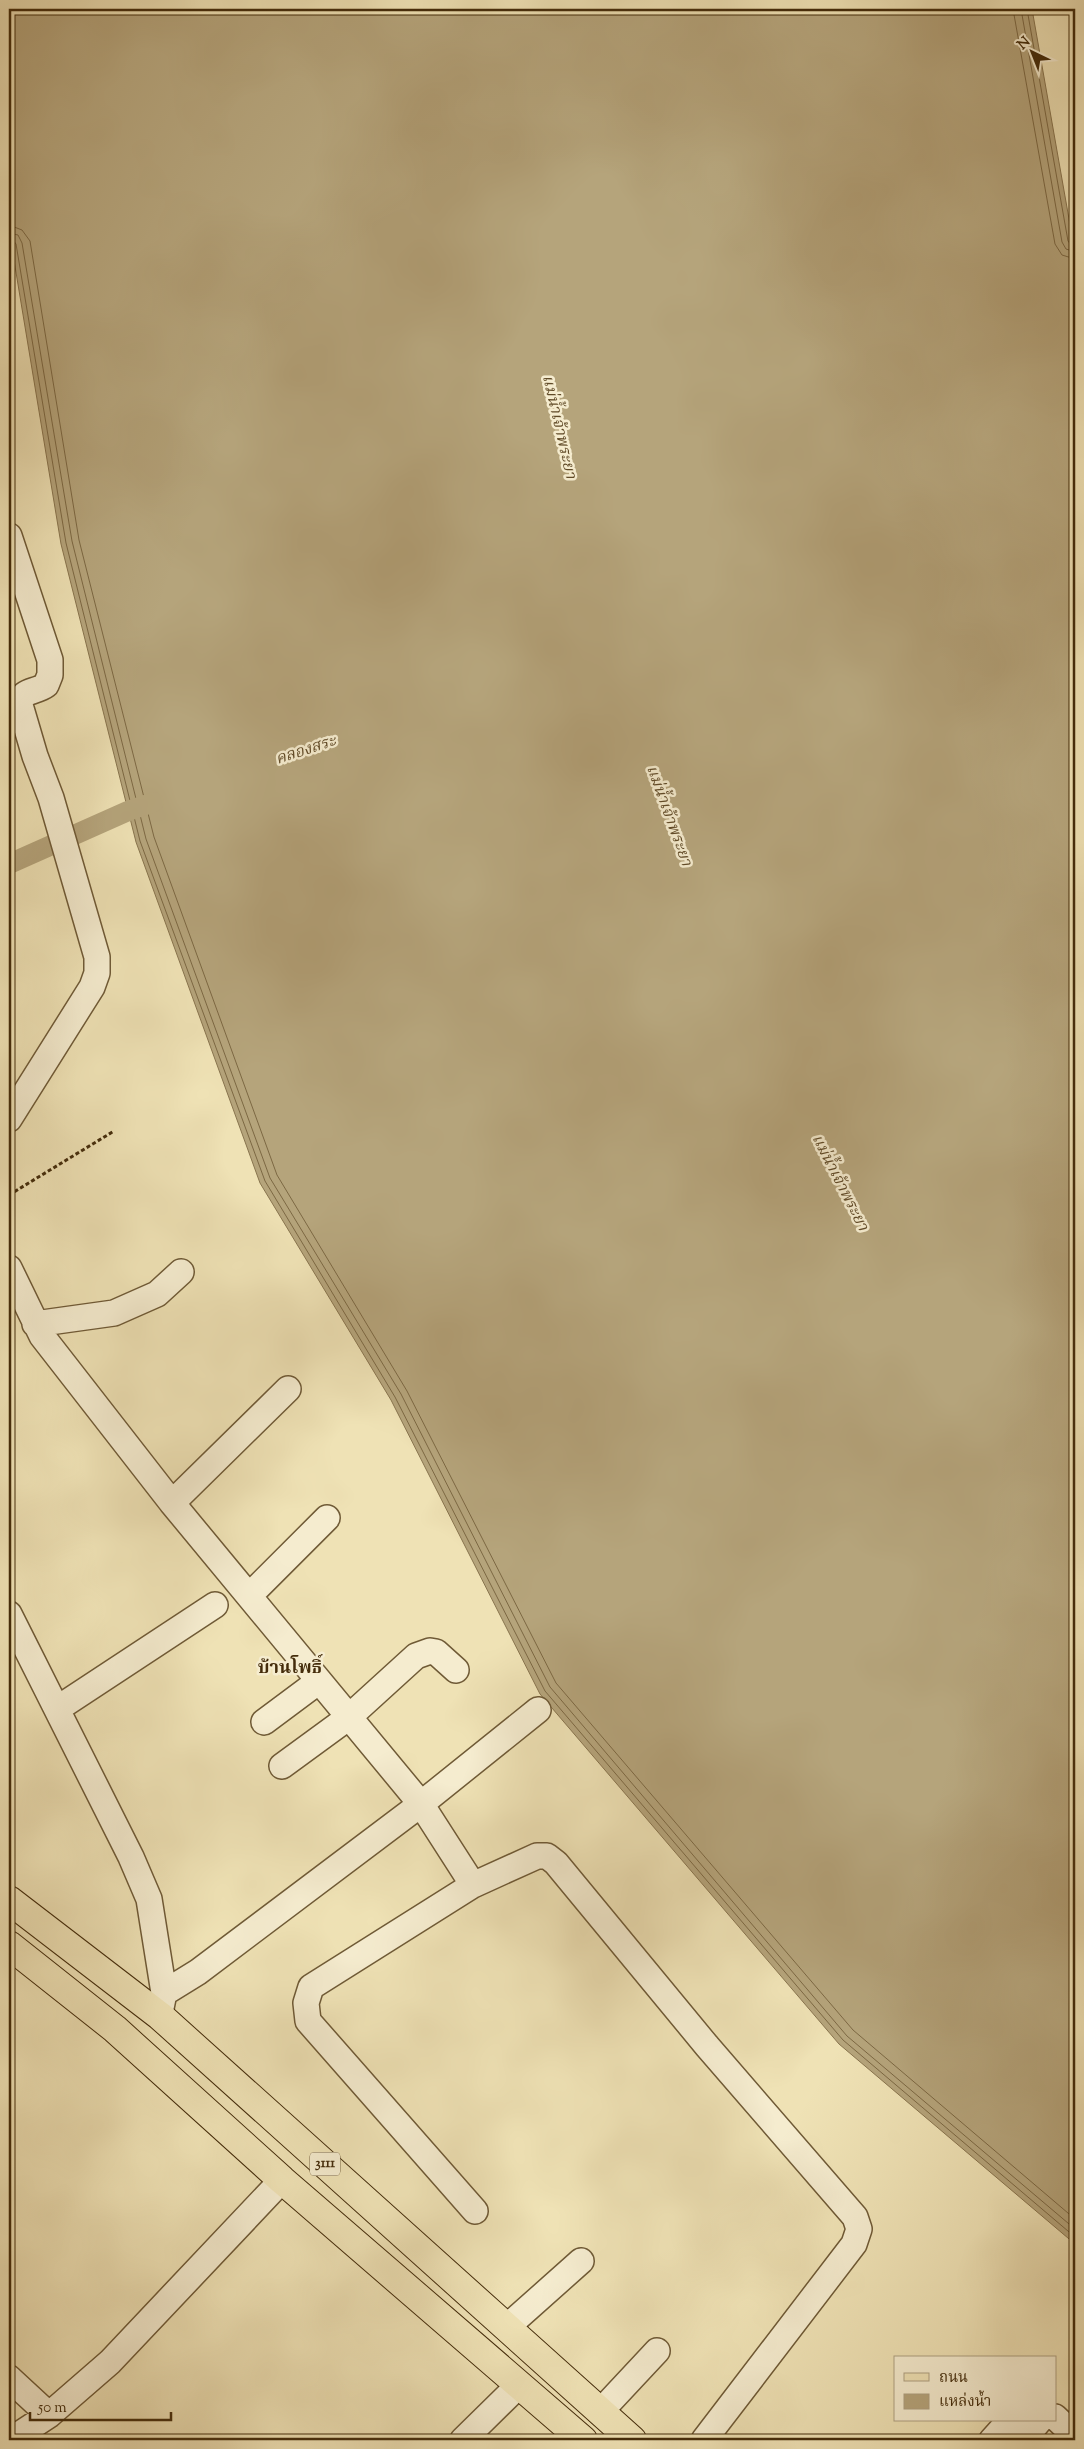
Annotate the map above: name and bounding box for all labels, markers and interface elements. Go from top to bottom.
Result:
north arrow [1006,28,1056,78]
text: N [1014,33,1035,55]
water label: แม่น้ำเจ้าพระยา [535,372,583,482]
water label: คลองสระ [273,730,341,772]
water label: แม่น้ำเจ้าพระยา [639,762,699,871]
water label: แม่น้ำเจ้าพระยา [805,1130,876,1236]
district label: บ้านโพธิ์ [258,1653,323,1682]
road number: 3111 [310,2152,340,2176]
legend [894,2356,1056,2422]
text: ถนน [939,2368,968,2389]
scale bar [30,2389,171,2421]
text: แหล่งน้ำ [939,2390,991,2413]
text: 50 m [37,2398,67,2419]

